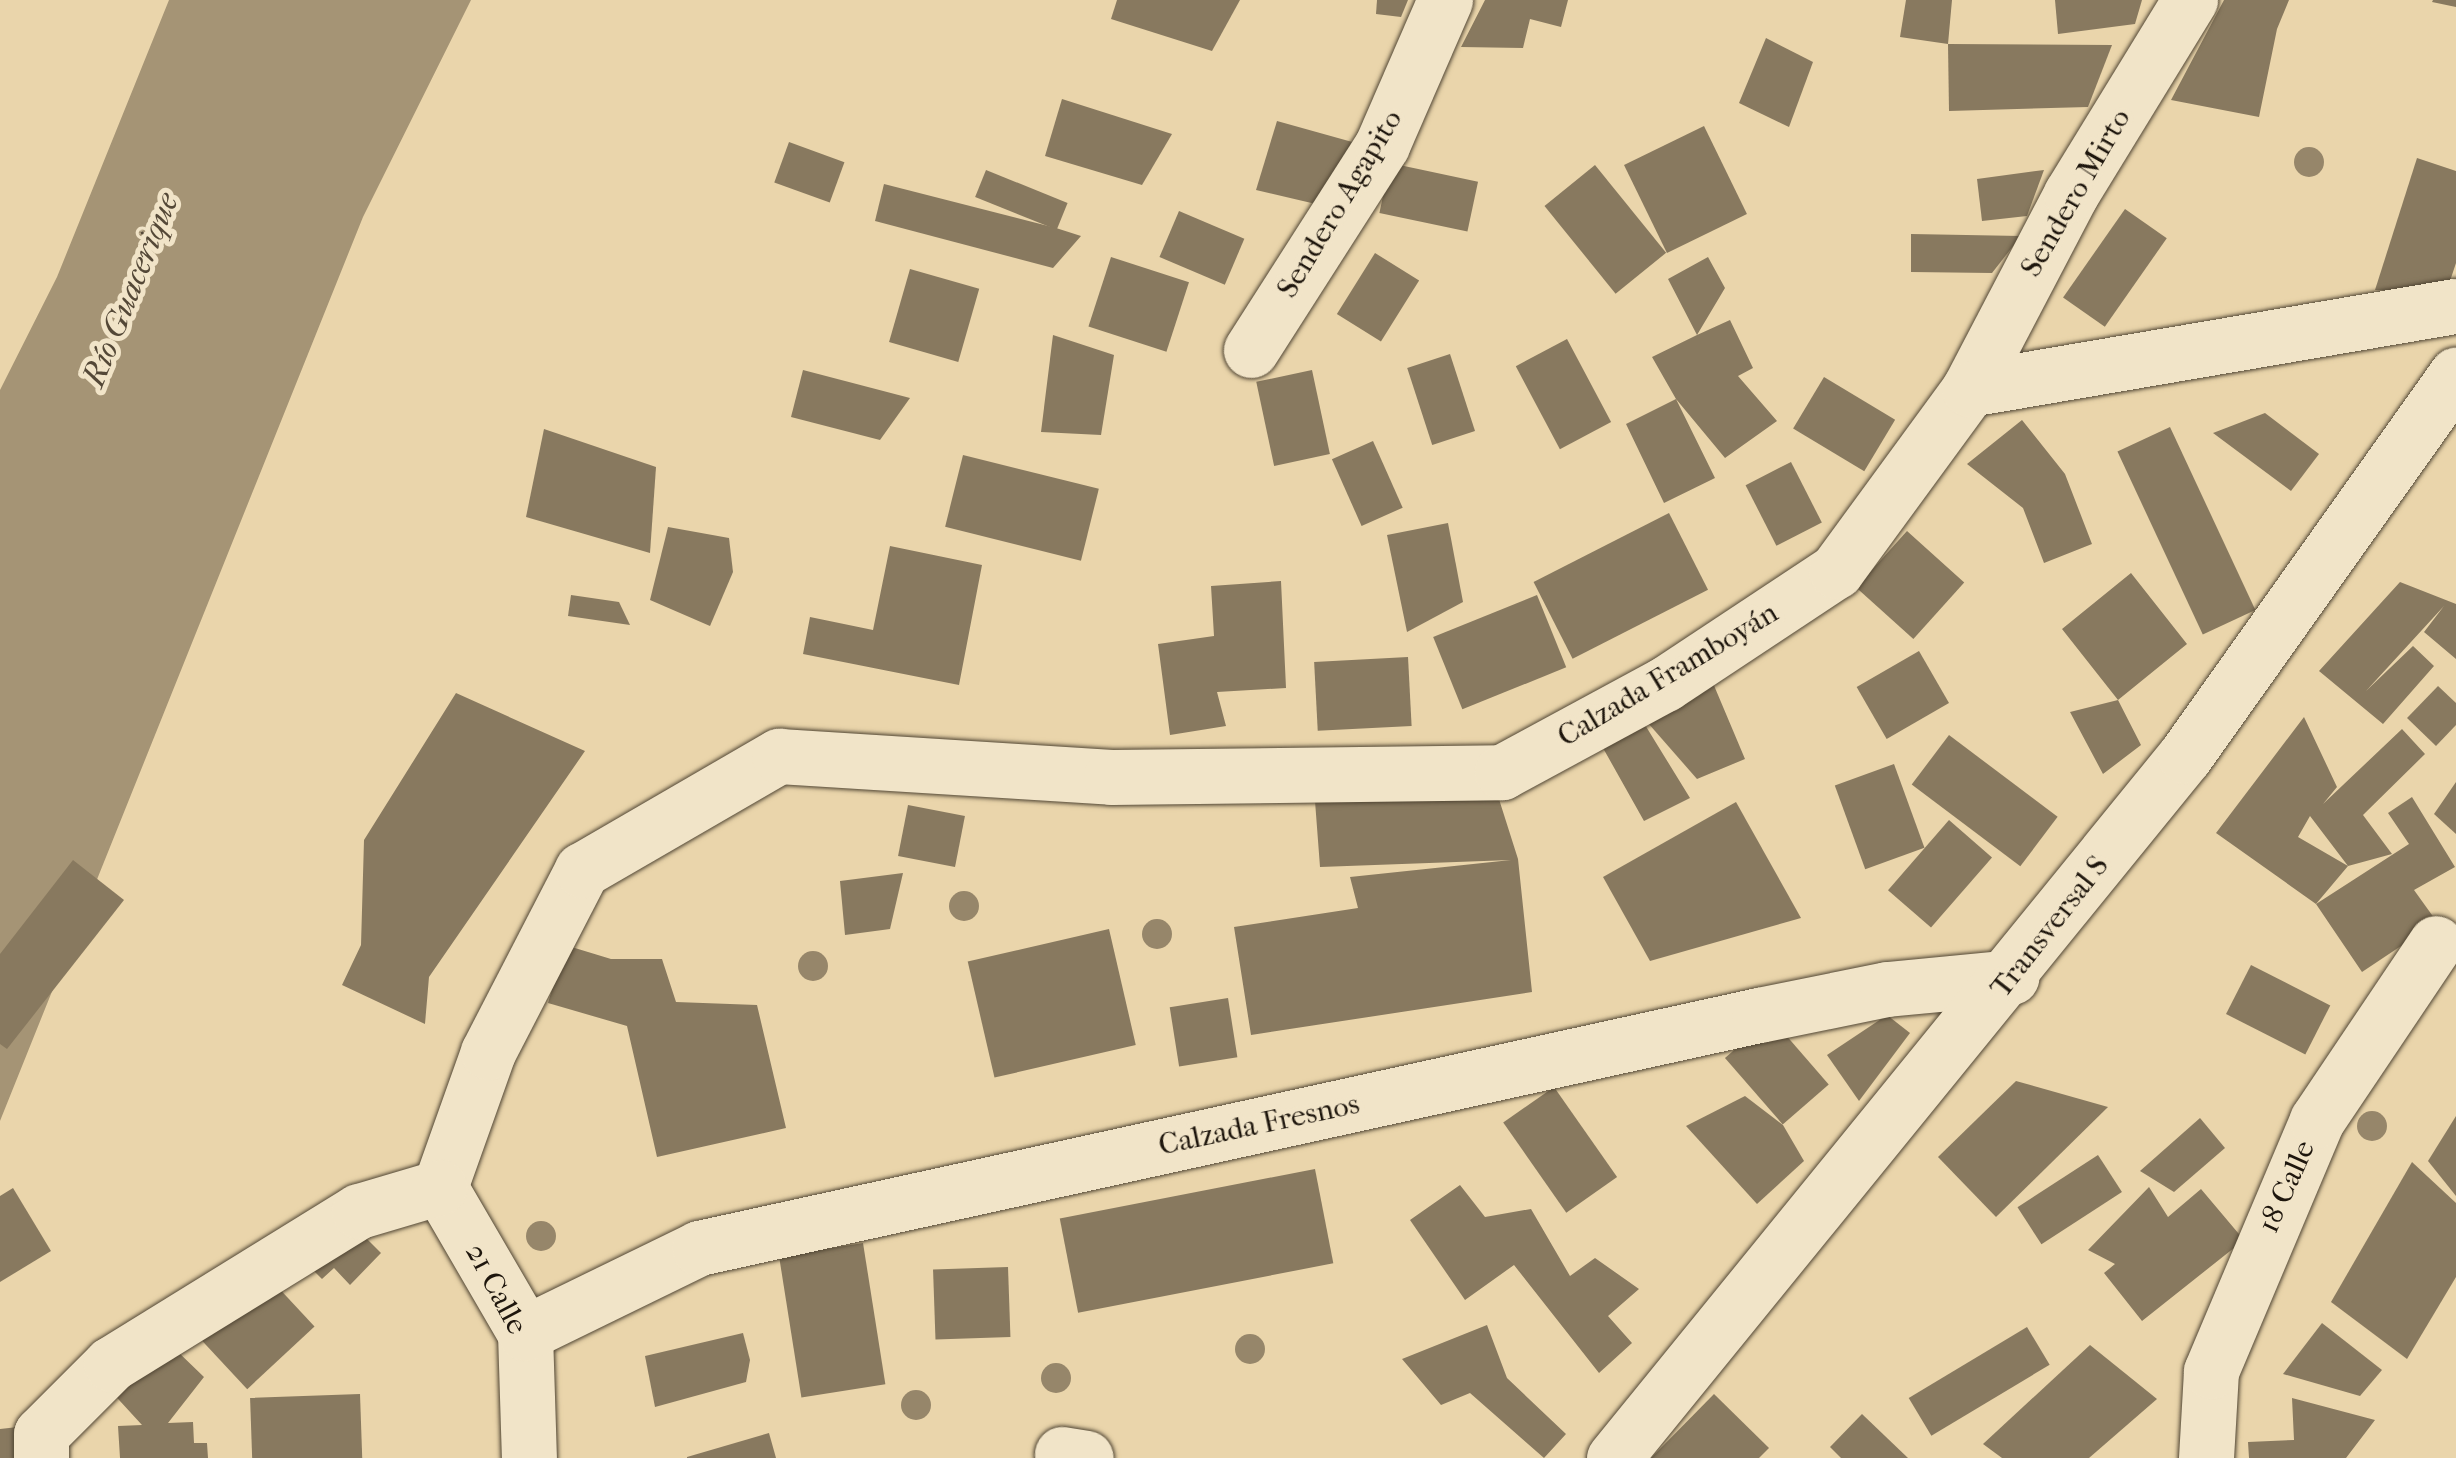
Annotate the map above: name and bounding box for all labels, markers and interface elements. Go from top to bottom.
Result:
street label: Sendero Agapito [1270,103,1410,305]
street label: Sendero Mirto [2013,103,2139,283]
water label: Río Guacerique [75,188,187,392]
street label: Calzada Framboyán [1551,595,1785,755]
street label: Transversal S [1983,849,2117,1005]
street label: Calzada Fresnos [1155,1086,1363,1164]
street label: 18 Calle [2251,1135,2323,1239]
street label: 21 Calle [457,1237,535,1341]

